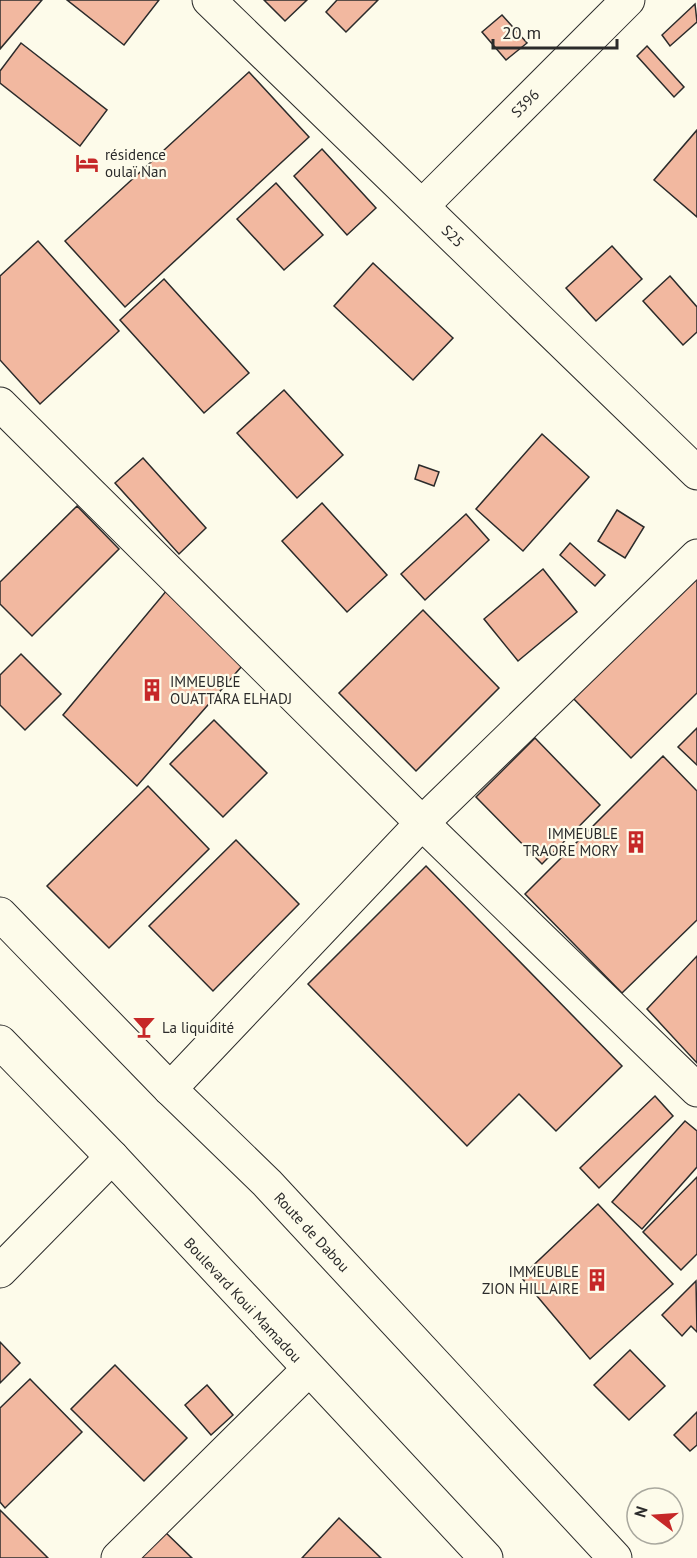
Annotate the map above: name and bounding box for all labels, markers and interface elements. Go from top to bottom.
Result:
scale bar [493,12,618,50]
text: 20 m [502,21,541,44]
street label: S396 [507,85,543,121]
place label: résidence oulaï Nan [105,145,167,181]
hotel icon: résidence oulaï Nan [74,150,100,176]
street label: S25 [438,221,468,251]
place label: IMMEUBLE OUATTARA ELHADJ [170,672,292,708]
building icon: IMMEUBLE OUATTARA ELHADJ [139,677,165,703]
place label: IMMEUBLE TRAORE MORY [523,824,619,860]
building icon: IMMEUBLE TRAORE MORY [623,829,649,855]
bar icon: La liquidité [131,1014,157,1040]
place label: La liquidité [162,1018,234,1037]
street label: Route de Dabou [270,1188,354,1276]
street label: Boulevard Koui Mamadou [180,1234,306,1366]
place label: IMMEUBLE ZION HILLAIRE [482,1262,579,1298]
building icon: IMMEUBLE ZION HILLAIRE [584,1267,610,1293]
north arrow [625,1486,685,1546]
text: N [630,1504,652,1520]

